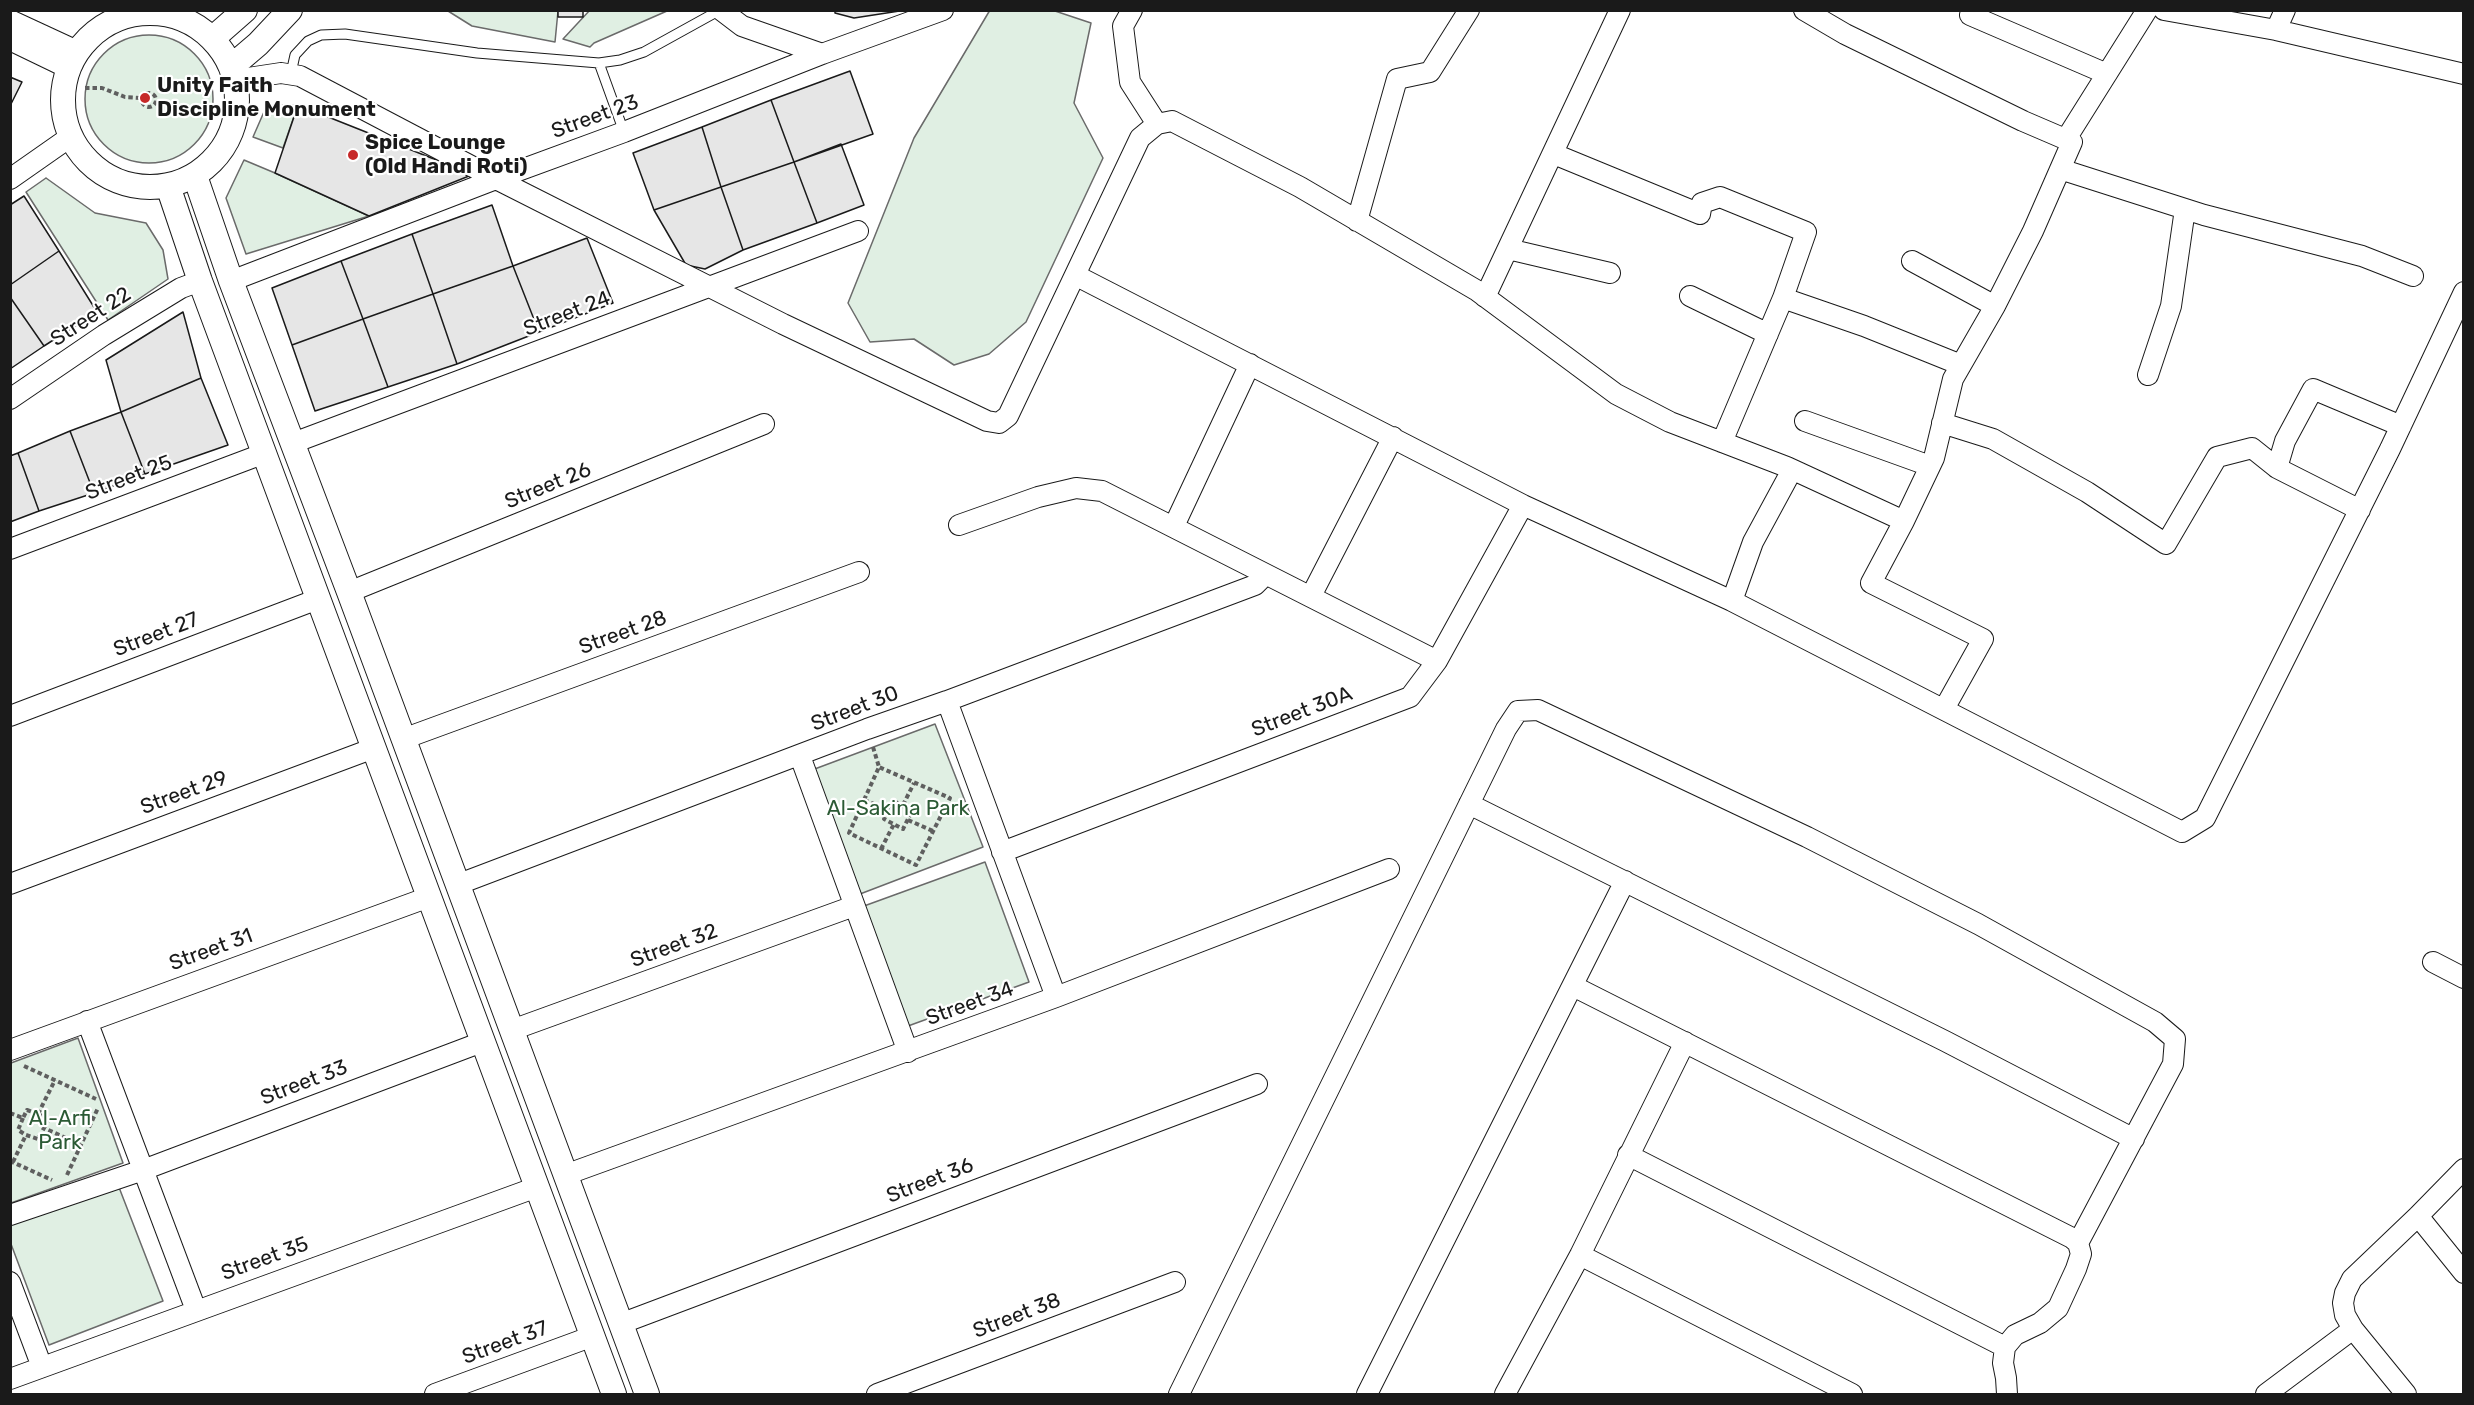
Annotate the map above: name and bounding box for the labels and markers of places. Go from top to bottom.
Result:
place label: Unity Faith Discipline Monument [157,73,376,123]
marker: Unity Faith Discipline Monument [138,91,152,105]
place label: Spice Lounge (Old Handi Roti) [365,130,527,180]
marker: Spice Lounge (Old Handi Roti) [346,148,360,162]

